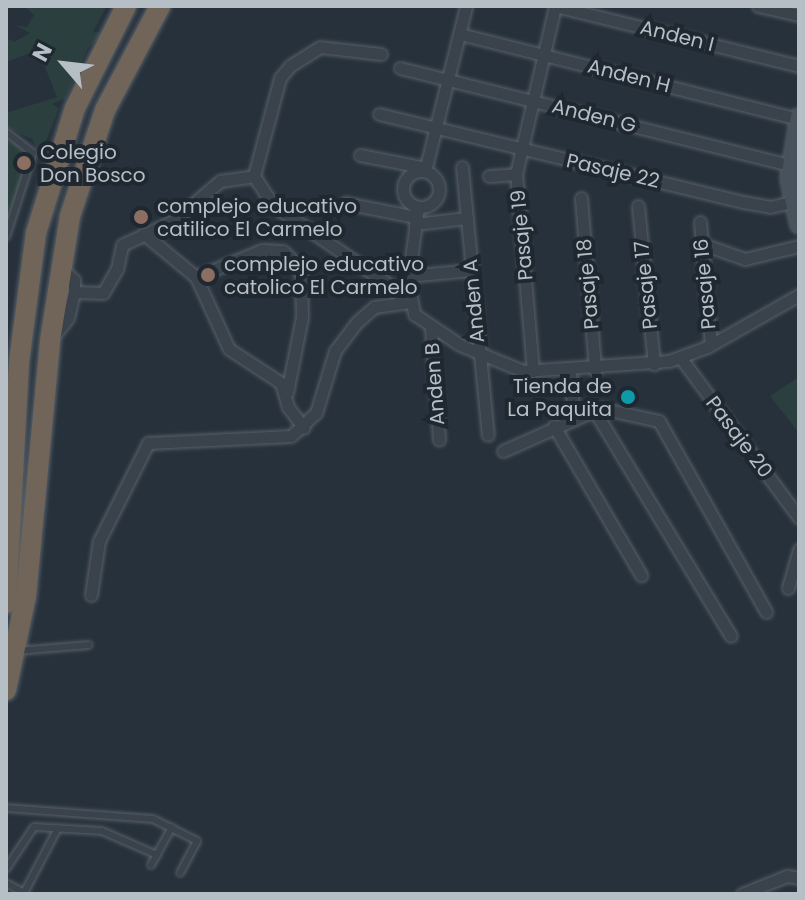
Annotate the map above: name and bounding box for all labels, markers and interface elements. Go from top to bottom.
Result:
street label: Anden I [638,15,716,57]
north arrow [24,24,104,104]
text: N [25,38,60,67]
street label: Anden H [585,54,673,98]
street label: Anden G [549,94,639,138]
place label: Colegio Don Bosco [40,140,146,187]
street label: Pasaje 22 [564,149,662,193]
marker: Colegio Don Bosco [15,154,33,172]
street label: Pasaje 19 [506,189,538,281]
place label: complejo educativo catilico El Carmelo [157,194,357,241]
marker: complejo educativo catilico El Carmelo [132,208,150,226]
street label: Pasaje 18 [572,238,604,330]
street label: Pasaje 16 [689,238,721,330]
street label: Pasaje 17 [629,239,663,331]
place label: complejo educativo catolico El Carmelo [224,252,424,299]
street label: Anden A [458,258,490,344]
marker: complejo educativo catolico El Carmelo [199,266,217,284]
street label: Anden B [420,342,450,426]
place label: Tienda de La Paquita [507,374,612,421]
marker: Tienda de La Paquita [619,388,637,406]
street label: Pasaje 20 [701,392,777,482]

